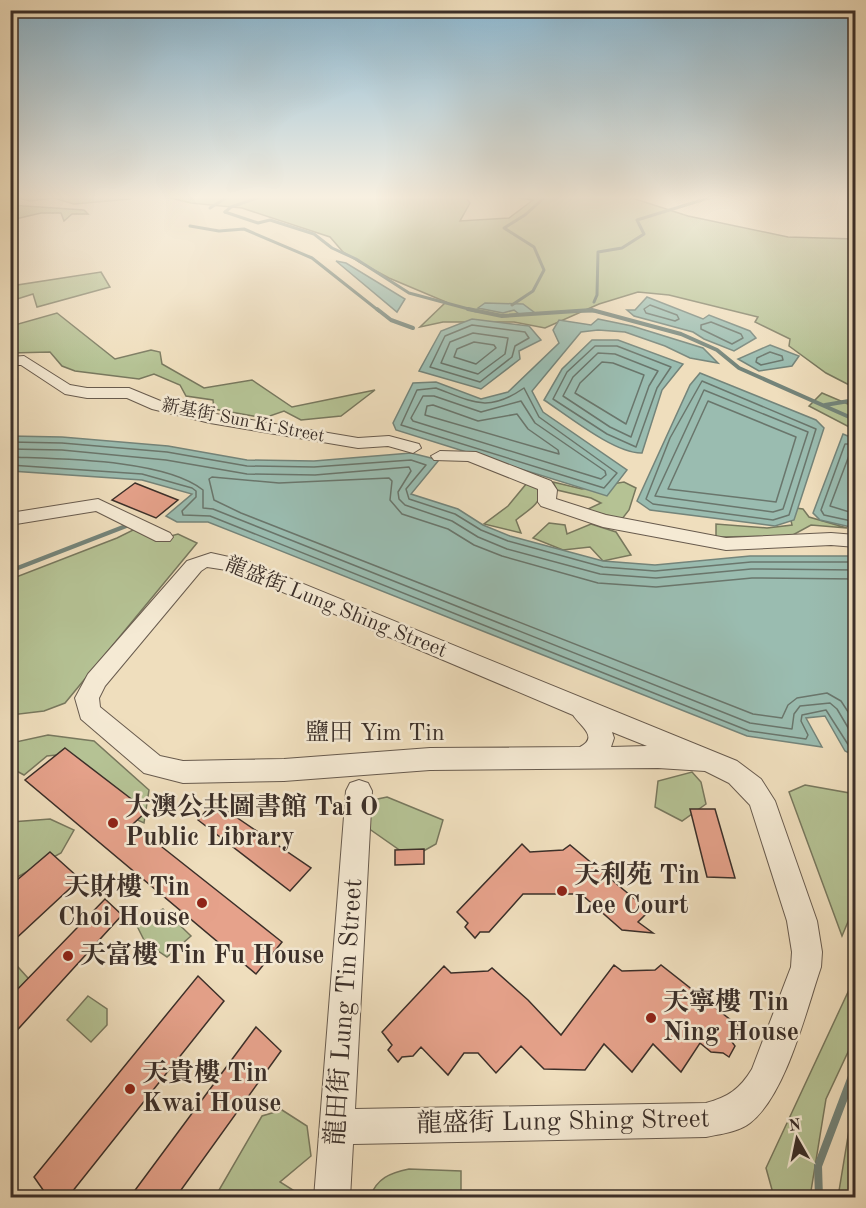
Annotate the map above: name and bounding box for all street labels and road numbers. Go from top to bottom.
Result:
street label: 新基街 Sun Ki Street [160,394,326,446]
street label: 龍盛街 Lung Shing Street [222,551,451,662]
street label: 龍田街 Lung Tin Street [320,877,367,1146]
street label: 龍盛街 Lung Shing Street [416,1103,710,1138]

